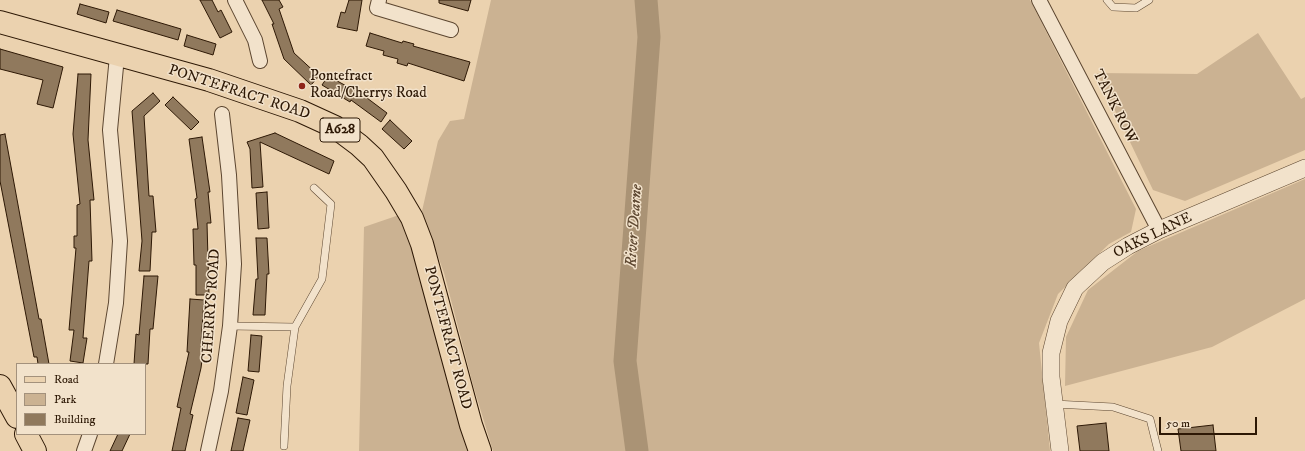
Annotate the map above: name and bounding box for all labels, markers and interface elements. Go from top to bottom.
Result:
street label: PONTEFRACT ROAD [166,62,312,124]
street label: TANK ROW [1088,67,1140,147]
place label: Pontefract Road/Cherrys Road [310,68,427,103]
marker: Pontefract Road/Cherrys Road [297,81,307,91]
road number: A628 [320,118,360,142]
water label: River Dearne [623,184,647,268]
street label: OAKS LANE [1111,209,1195,263]
street label: CHERRYS ROAD [199,248,225,364]
street label: PONTEFRACT ROAD [419,264,475,412]
legend [16,363,146,435]
text: Road [54,372,79,387]
text: Park [54,392,76,407]
scale bar [1161,409,1259,435]
text: Building [54,412,95,427]
text: 50 m [1166,416,1190,431]

